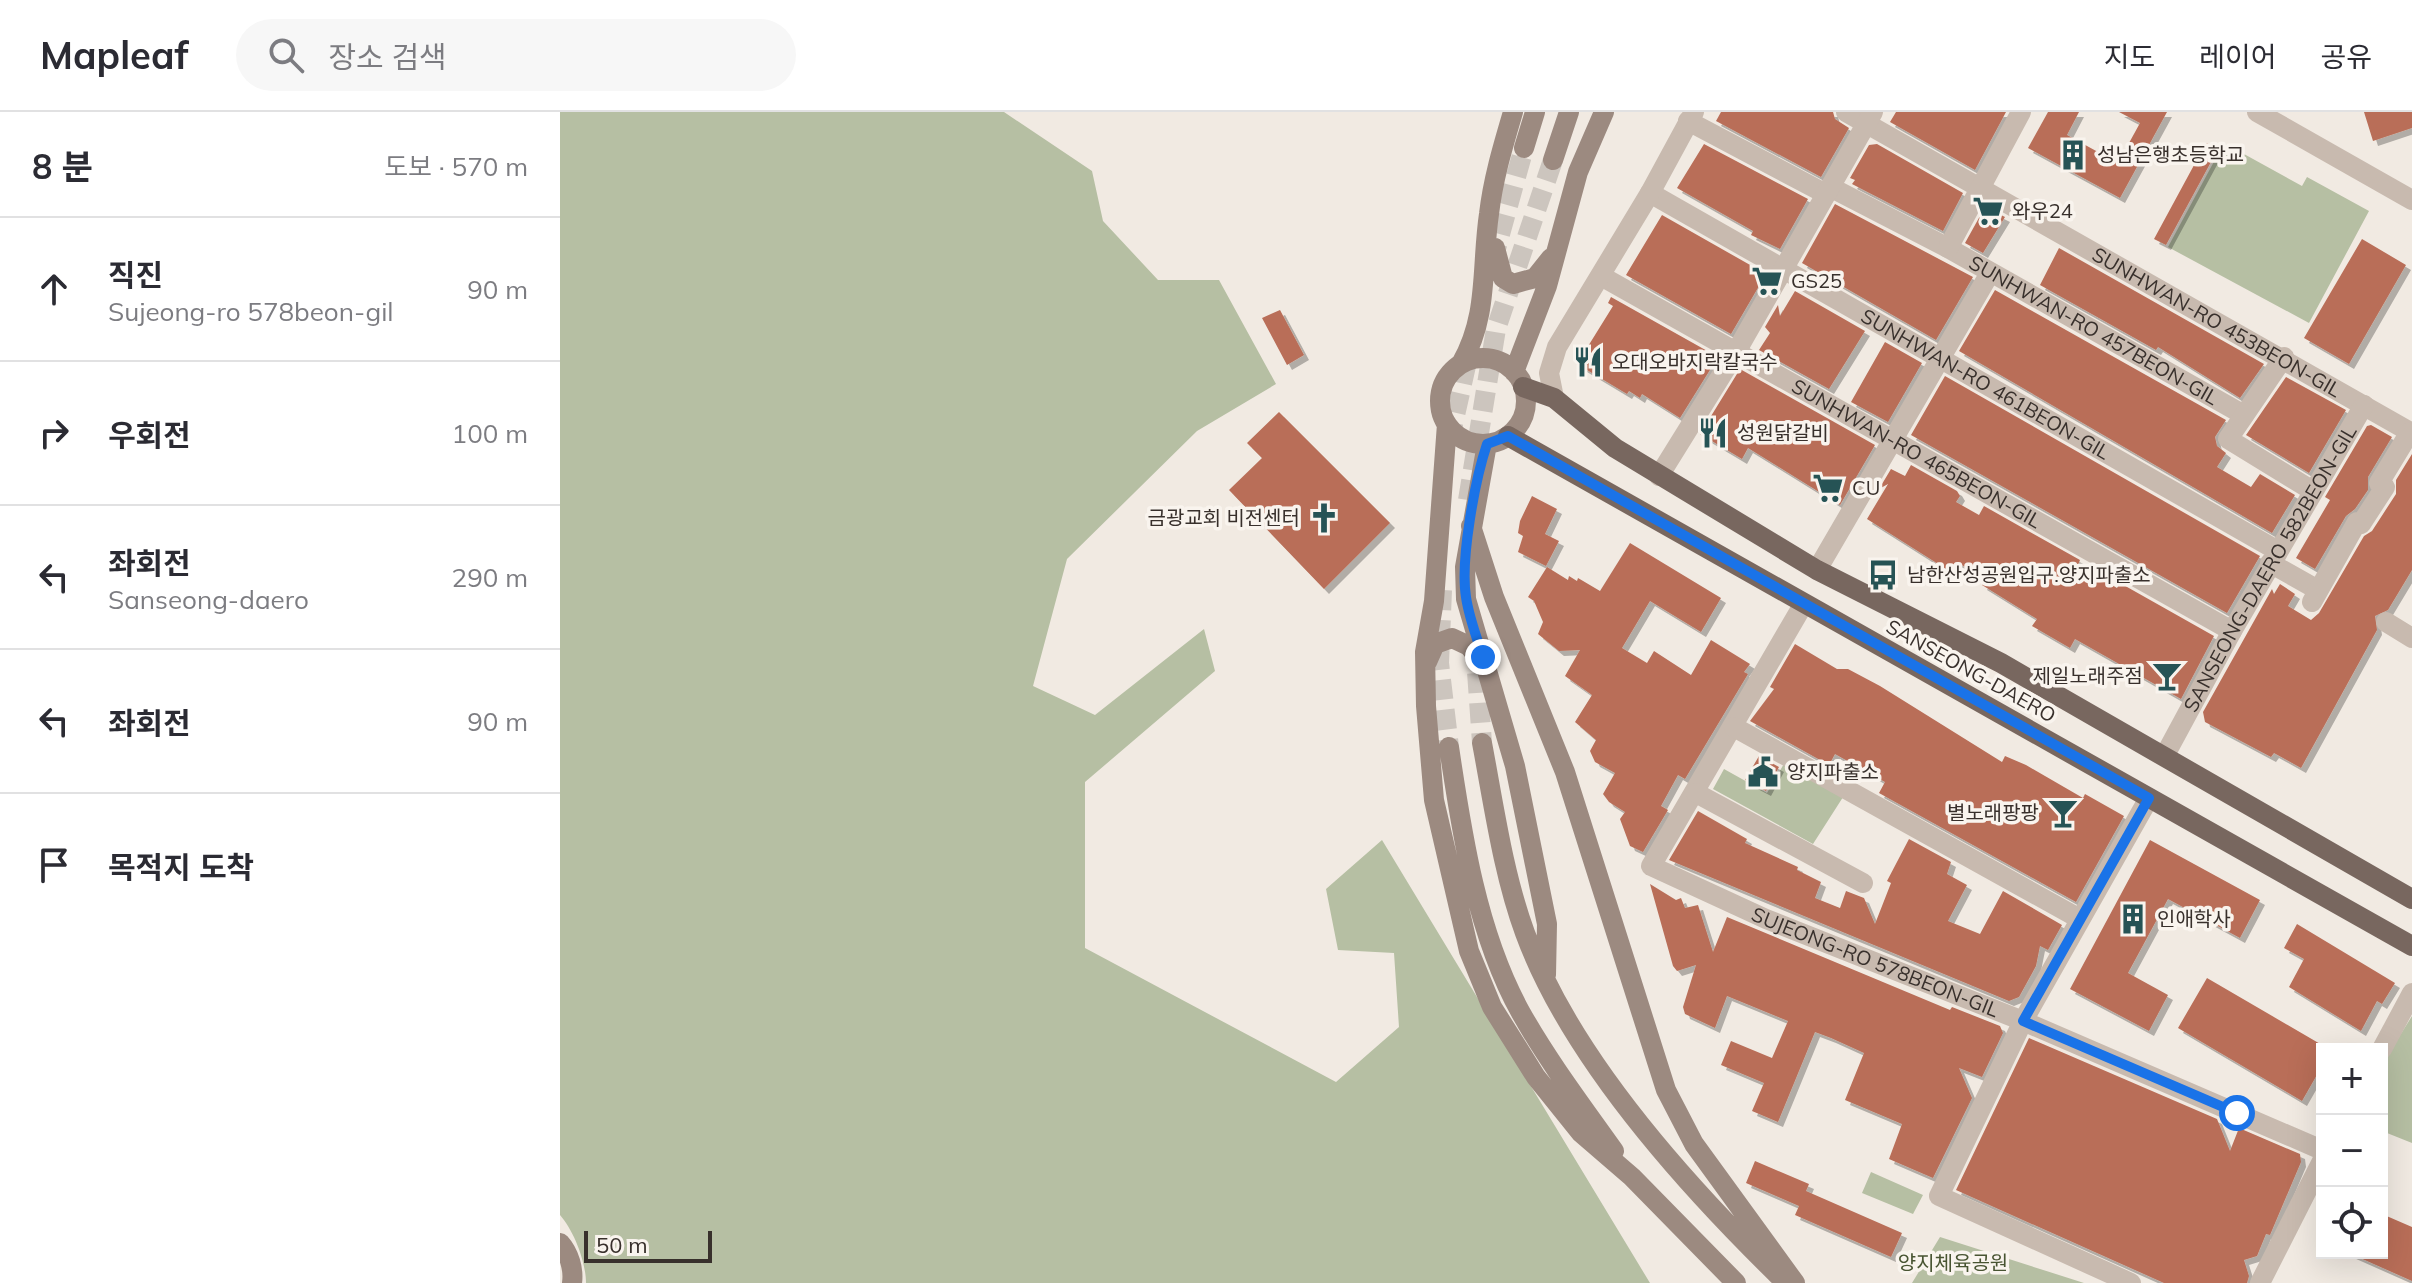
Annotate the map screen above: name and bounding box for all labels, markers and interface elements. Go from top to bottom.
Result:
search box [236,19,796,91]
text: Mapleaf [40,31,188,79]
icon: search [264,33,308,77]
text: 장소 검색 [328,38,447,76]
text: 지도 [2104,39,2155,74]
text: 레이어 [2199,39,2276,74]
text: 공유 [2320,39,2372,74]
building icon: 성남은행초등학교 [2056,138,2090,172]
place label: 성남은행초등학교 [2097,142,2244,167]
text: 8 분 [32,145,93,188]
text: 도보 · 570 m [384,150,528,183]
supermarket icon: 와우24 [1971,194,2005,228]
place label: 와우24 [2012,198,2073,223]
street label: SUNHWAN-RO 453BEON-GIL [2088,241,2346,402]
street label: SUNHWAN-RO 457BEON-GIL [1965,249,2223,410]
text: 직진 [108,256,163,294]
supermarket icon: GS25 [1750,264,1784,298]
icon: ahead [32,267,76,311]
place label: GS25 [1791,268,1842,293]
text: 90 m [467,273,528,306]
text: Sujeong-ro 578beon-gil [108,295,394,328]
street label: SUNHWAN-RO 461BEON-GIL [1857,303,2114,465]
restaurant icon: 오대오바지락칼국수 [1571,345,1605,379]
place label: 오대오바지락칼국수 [1612,349,1778,374]
street label: SUNHWAN-RO 465BEON-GIL [1788,373,2046,533]
icon: right [32,411,76,455]
text: 우회전 [108,416,191,454]
restaurant icon: 성원닭갈비 [1696,416,1730,450]
text: 100 m [452,417,528,450]
place label: 성원닭갈비 [1737,420,1829,445]
street label: SANSEONG-DAERO 582BEON-GIL [2178,420,2362,716]
supermarket icon: CU [1811,471,1845,505]
place label: CU [1852,475,1880,500]
church icon: 금광교회 비전센터 [1307,501,1341,535]
place label: 금광교회 비전센터 [1148,505,1300,530]
text: 좌회전 [108,544,191,582]
icon: left [32,555,76,599]
bus stop icon: 남한산성공원입구.양지파출소 [1866,558,1900,592]
text: 290 m [452,561,528,594]
place label: 남한산성공원입구.양지파출소 [1907,562,2151,587]
text: Sanseong-daero [108,583,309,616]
street label: SANSEONG-DAERO [1882,614,2060,728]
route end [1465,639,1501,675]
bar icon: 제일노래주점 [2150,659,2184,693]
place label: 제일노래주점 [2033,663,2143,688]
icon: left [32,699,76,743]
text: 좌회전 [108,704,191,742]
text: 90 m [467,705,528,738]
public building icon: 양지파출소 [1746,755,1780,789]
place label: 양지파출소 [1787,759,1879,784]
bar icon: 별노래팡팡 [2046,796,2080,830]
place label: 별노래팡팡 [1947,800,2039,825]
icon: arrive [32,843,76,887]
text: 목적지 도착 [108,848,254,886]
street label: SUJEONG-RO 578BEON-GIL [1748,901,2003,1022]
building icon: 인애학사 [2116,902,2150,936]
place label: 인애학사 [2157,906,2231,931]
map controls [2316,1043,2388,1259]
button: + [2316,1043,2388,1115]
route start [2219,1095,2255,1131]
button: − [2316,1115,2388,1187]
button: locate [2316,1187,2388,1259]
scale bar [584,1227,712,1263]
text: 50 m [596,1231,647,1259]
park label: 양지체육공원 [1898,1250,2008,1275]

